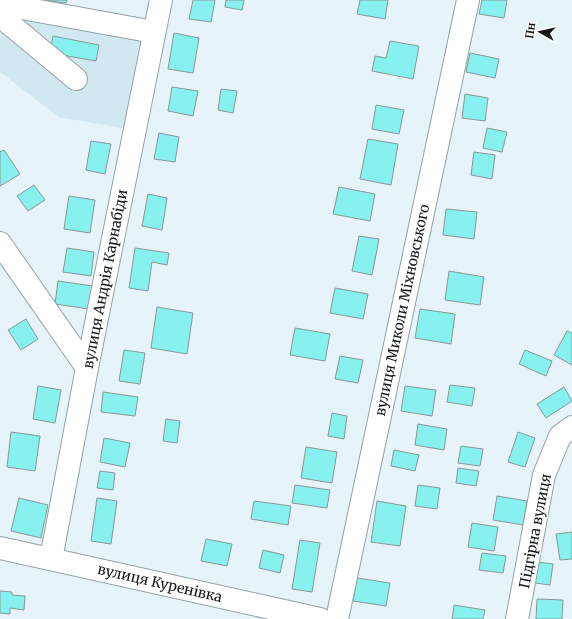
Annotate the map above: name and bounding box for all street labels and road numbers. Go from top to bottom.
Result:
street label: вулиця Андрія Карнабіди [79,188,131,370]
street label: вулиця Миколи Міхновського [371,203,433,417]
street label: Підгірна вулиця [515,472,555,590]
street label: вулиця Куренівка [96,560,225,606]

